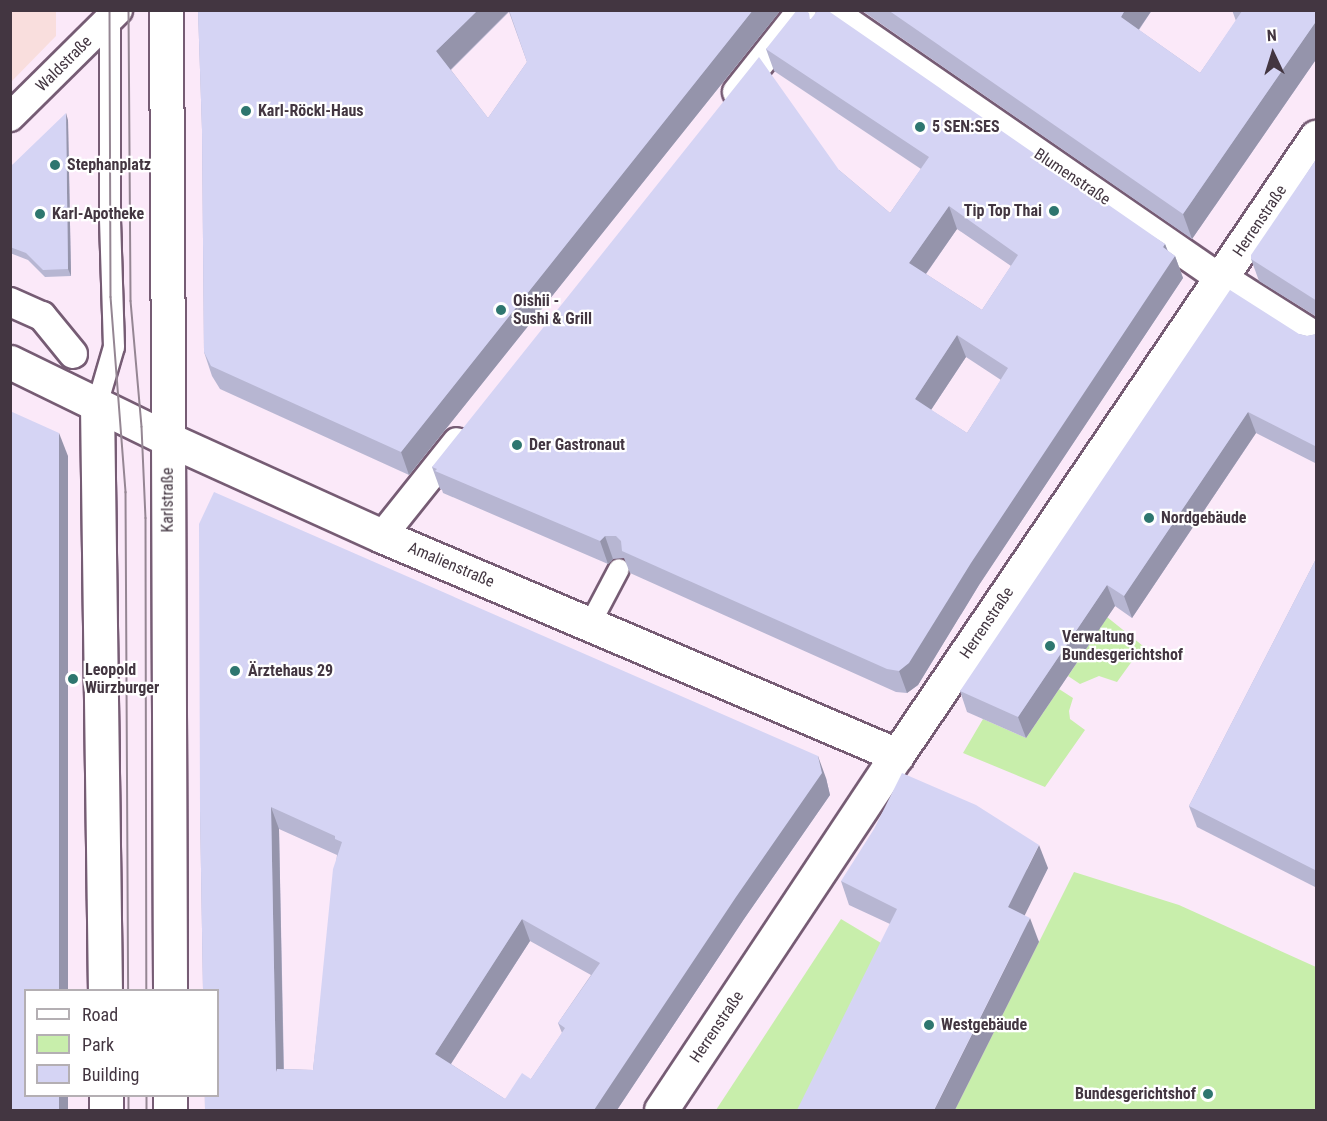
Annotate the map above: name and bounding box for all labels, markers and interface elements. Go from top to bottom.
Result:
north arrow [1243,24,1303,84]
text: N [1266,26,1277,45]
street label: Waldstraße [32,32,96,96]
place label: Karl-Röckl-Haus [258,101,364,121]
marker: Karl-Röckl-Haus [239,104,253,118]
place label: 5 SEN:SES [932,117,1000,137]
marker: 5 SEN:SES [913,120,927,134]
street label: Blumenstraße [1030,145,1114,209]
place label: Stephanplatz [67,155,151,175]
marker: Stephanplatz [48,158,62,172]
street label: Herrenstraße [1229,181,1291,261]
place label: Tip Top Thai [963,201,1042,221]
place label: Karl-Apotheke [52,204,144,224]
marker: Tip Top Thai [1047,204,1061,218]
marker: Karl-Apotheke [33,207,47,221]
place label: Oishii - Sushi & Grill [513,291,592,329]
marker: Oishii - Sushi & Grill [494,303,508,317]
place label: Der Gastronaut [529,435,625,455]
marker: Der Gastronaut [510,438,524,452]
street label: Karlstraße [158,467,178,533]
place label: Nordgebäude [1161,508,1246,528]
marker: Nordgebäude [1142,511,1156,525]
street label: Amalienstraße [405,538,497,592]
street label: Herrenstraße [956,583,1018,663]
place label: Verwaltung Bundesgerichtshof [1062,627,1183,665]
marker: Verwaltung Bundesgerichtshof [1043,639,1057,653]
place label: Leopold Würzburger [85,660,159,698]
place label: Ärztehaus 29 [248,661,333,681]
marker: Ärztehaus 29 [226,662,244,680]
marker: Leopold Würzburger [66,672,80,686]
street label: Herrenstraße [686,987,748,1067]
legend [24,989,219,1097]
text: Road [82,1004,118,1025]
place label: Westgebäude [941,1015,1027,1035]
marker: Westgebäude [922,1018,936,1032]
text: Park [82,1034,114,1055]
text: Building [82,1064,139,1085]
place label: Bundesgerichtshof [1075,1084,1196,1104]
marker: Bundesgerichtshof [1201,1087,1215,1101]

